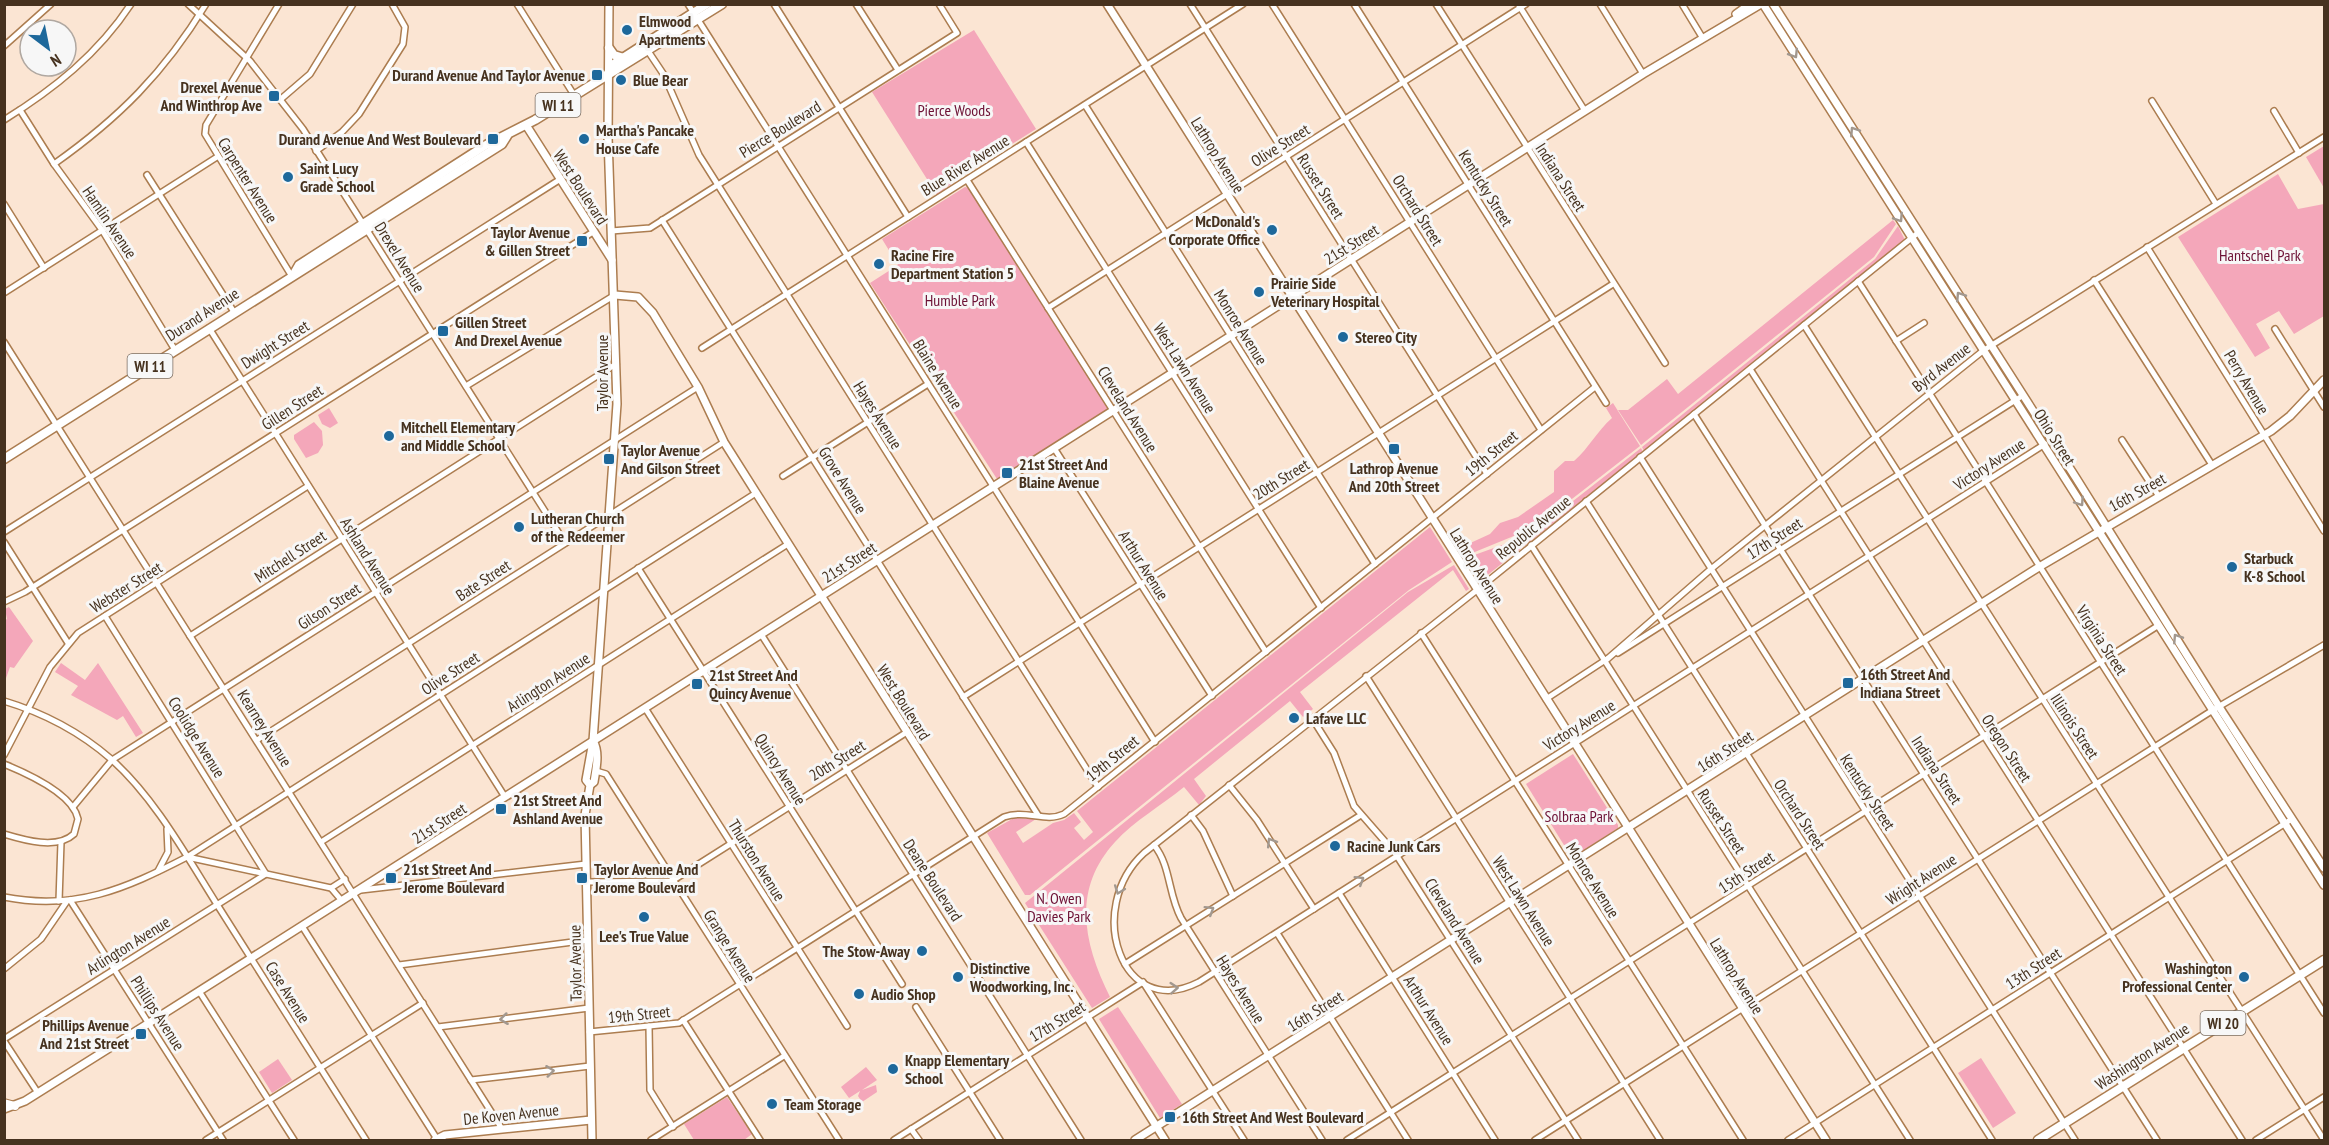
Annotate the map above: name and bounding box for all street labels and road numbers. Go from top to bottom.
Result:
road number: WI 11 [536,93,580,117]
street label: Pierce Boulevard [735,96,825,162]
street label: Lathrop Avenue [1187,113,1249,197]
street label: Olive Street [1247,119,1314,171]
street label: Blue River Avenue [917,130,1013,200]
street label: Carpenter Avenue [214,133,282,227]
street label: Indiana Street [1532,139,1591,215]
street label: West Boulevard [549,146,613,228]
street label: Kentucky Street [1455,146,1518,230]
street label: Russet Street [1293,150,1349,223]
street label: Orchard Street [1388,171,1448,250]
street label: Hamlin Avenue [78,182,142,262]
street label: Drexel Avenue [371,218,429,296]
street label: 21st Street [1320,219,1383,269]
street label: Durand Avenue [162,283,242,345]
street label: Monroe Avenue [1210,285,1272,369]
street label: Dwight Street [237,315,313,373]
street label: West Lawn Avenue [1149,319,1221,417]
street label: Taylor Avenue [592,335,612,411]
street label: Blaine Avenue [909,336,967,412]
street label: Byrd Avenue [1908,338,1974,396]
street label: Perry Avenue [2220,346,2274,418]
road number: WI 11 [128,354,172,378]
street label: Cleveland Avenue [1094,362,1162,456]
street label: Hayes Avenue [849,377,907,453]
street label: Gillen Street [258,380,327,434]
street label: Ohio Street [2030,405,2080,469]
street label: 19th Street [1460,425,1522,480]
street label: Victory Avenue [1949,434,2028,495]
street label: Grove Avenue [815,443,871,517]
street label: 20th Street [1249,454,1313,504]
street label: 16th Street [2105,468,2170,516]
street label: Republic Avenue [1492,491,1574,563]
street label: 17th Street [1742,512,1806,563]
street label: Ashland Avenue [336,514,400,598]
street label: Lathrop Avenue [1446,524,1508,608]
street label: Mitchell Street [250,525,330,587]
street label: Arthur Avenue [1115,526,1173,604]
street label: 21st Street [818,537,880,587]
street label: Bate Street [452,555,515,605]
street label: Webster Street [86,557,166,617]
street label: Gilson Street [294,578,365,634]
street label: Virginia Street [2072,601,2132,679]
street label: Olive Street [417,647,483,699]
street label: Arlington Avenue [503,648,593,716]
street label: West Boulevard [873,660,935,744]
street label: Kearney Avenue [233,686,297,770]
street label: Illinois Street [2046,690,2104,763]
street label: Coolidge Avenue [164,693,230,781]
street label: Victory Avenue [1538,695,1619,756]
street label: Oregon Street [1978,710,2037,786]
street label: 16th Street [1693,725,1757,776]
street label: Quincy Avenue [751,729,811,809]
street label: 19th Street [1081,730,1143,785]
street label: Indiana Street [1908,732,1967,808]
street label: 20th Street [805,735,869,785]
street label: Kentucky Street [1836,750,1900,834]
street label: Orchard Street [1770,775,1831,854]
street label: Russet Street [1694,785,1751,858]
street label: 21st Street [408,798,470,848]
street label: Thurston Avenue [724,815,790,905]
street label: Deane Boulevard [899,835,967,925]
street label: Monroe Avenue [1562,838,1624,922]
street label: 15th Street [1714,846,1778,897]
street label: Wright Avenue [1882,849,1960,909]
street label: West Lawn Avenue [1488,852,1560,950]
street label: Cleveland Avenue [1421,874,1489,968]
street label: Grange Avenue [700,906,760,986]
street label: Arlington Avenue [83,911,173,979]
street label: Taylor Avenue [564,925,586,1001]
street label: Lathrop Avenue [1706,934,1768,1018]
street label: 13th Street [2001,942,2065,993]
street label: Hayes Avenue [1212,951,1270,1027]
street label: Case Avenue [261,957,315,1027]
street label: Arthur Avenue [1400,971,1458,1049]
street label: Phillips Avenue [127,972,189,1054]
street label: 16th Street [1283,986,1347,1036]
street label: 17th Street [1025,996,1089,1046]
street label: 19th Street [607,1001,672,1027]
road number: WI 20 [2200,1011,2246,1035]
street label: Washington Avenue [2091,1018,2193,1094]
street label: De Koven Avenue [462,1099,560,1129]

